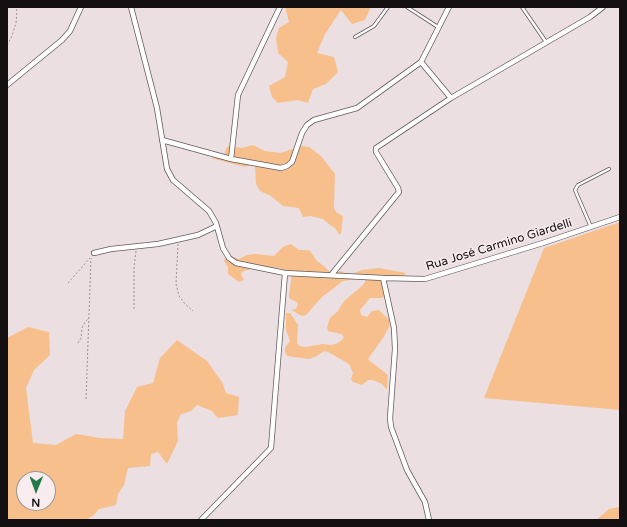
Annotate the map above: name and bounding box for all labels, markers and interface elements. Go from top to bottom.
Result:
street label: Rua José Carmino Giardelli [424,216,574,274]
north arrow [16,471,56,511]
text: N [31,496,40,509]

